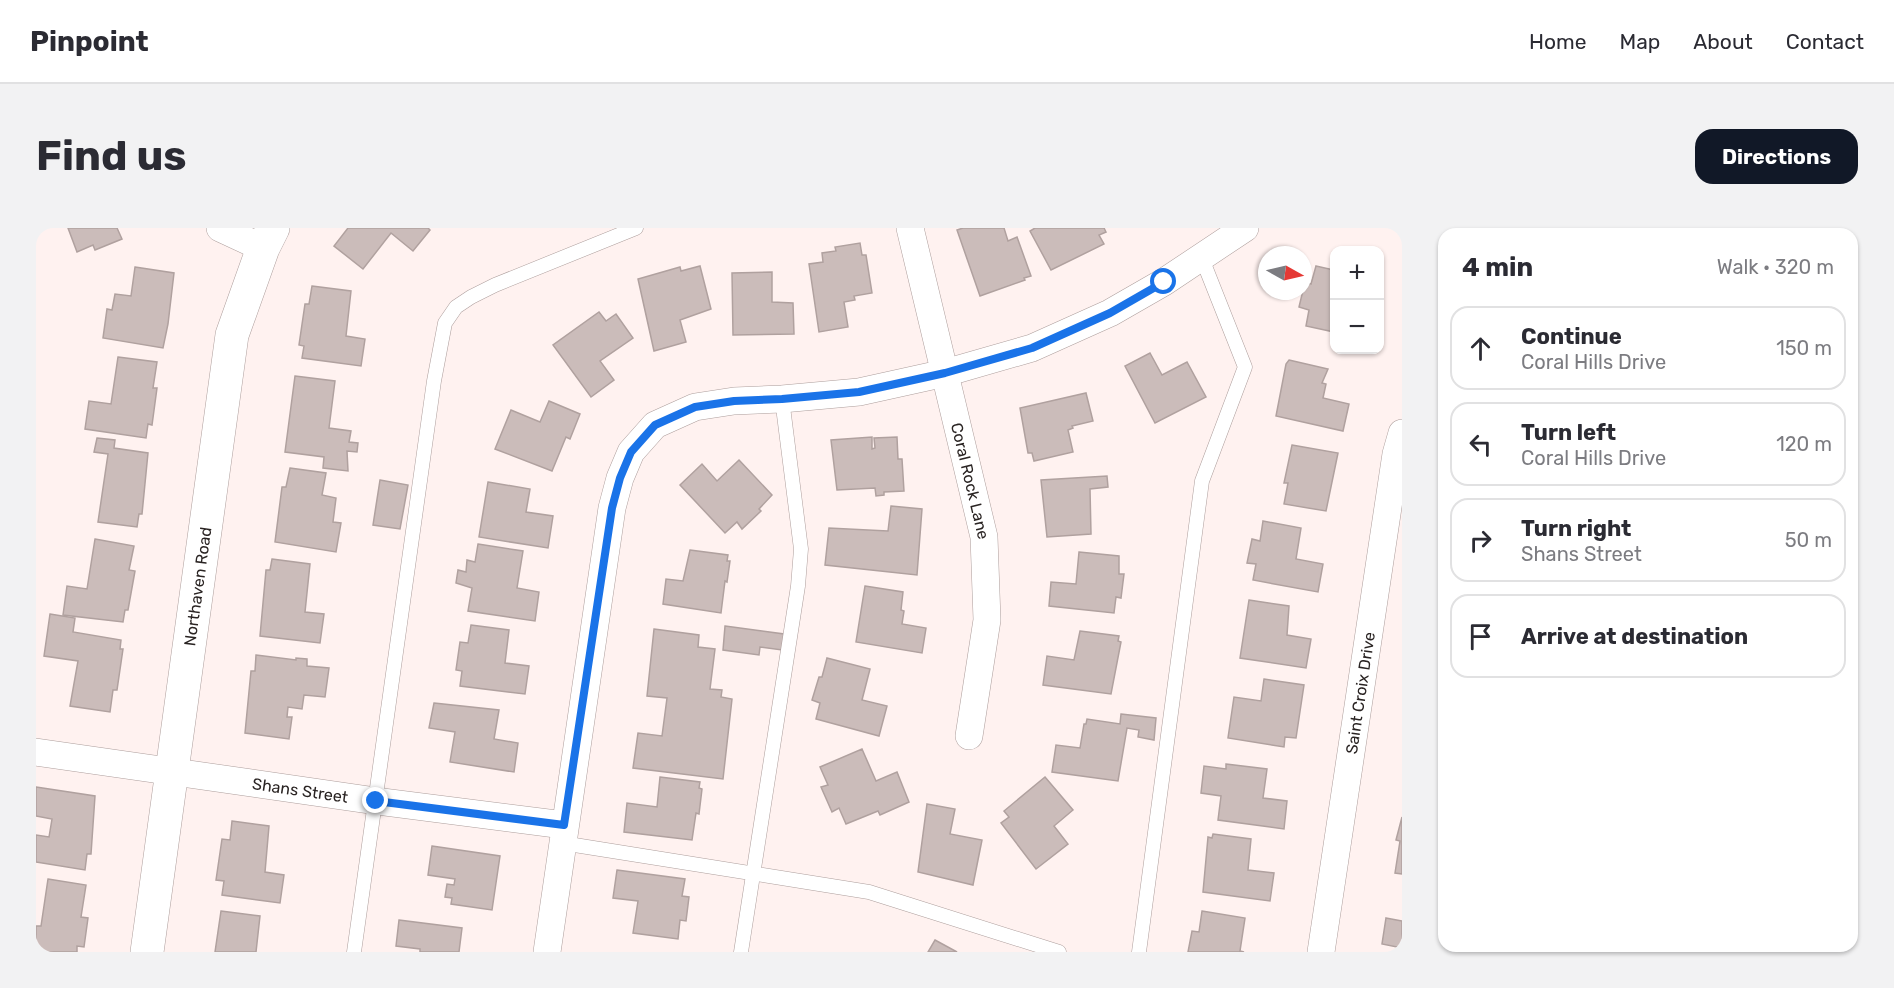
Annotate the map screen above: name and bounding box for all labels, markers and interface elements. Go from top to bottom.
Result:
text: Pinpoint [30,25,149,58]
text: Home [1529,29,1586,54]
text: Map [1619,29,1660,54]
text: About [1693,29,1753,54]
text: Contact [1786,29,1864,54]
button: Directions [1695,129,1858,184]
text: Find us [36,131,187,181]
north arrow [1258,246,1312,300]
map controls [1330,246,1384,354]
button: + [1330,246,1384,300]
text: 4 min [1462,252,1533,283]
text: Walk · 320 m [1717,255,1834,279]
route start [1150,268,1176,294]
button: − [1330,300,1384,354]
text: Continue [1521,323,1622,350]
icon: ahead [1464,332,1497,365]
text: 150 m [1776,336,1832,360]
text: Coral Hills Drive [1521,350,1666,374]
text: Turn left [1521,419,1616,446]
street label: Coral Rock Lane [947,421,993,541]
icon: left [1464,428,1497,461]
text: 120 m [1776,432,1832,456]
text: Coral Hills Drive [1521,446,1666,470]
text: Turn right [1521,515,1631,542]
icon: right [1464,524,1497,557]
street label: Northaven Road [180,526,215,647]
text: 50 m [1785,528,1832,552]
text: Shans Street [1521,542,1642,566]
icon: arrive [1464,620,1497,653]
text: Arrive at destination [1521,623,1748,650]
street label: Saint Croix Drive [1342,631,1379,755]
street label: Shans Street [251,774,349,807]
route end [362,787,388,813]

